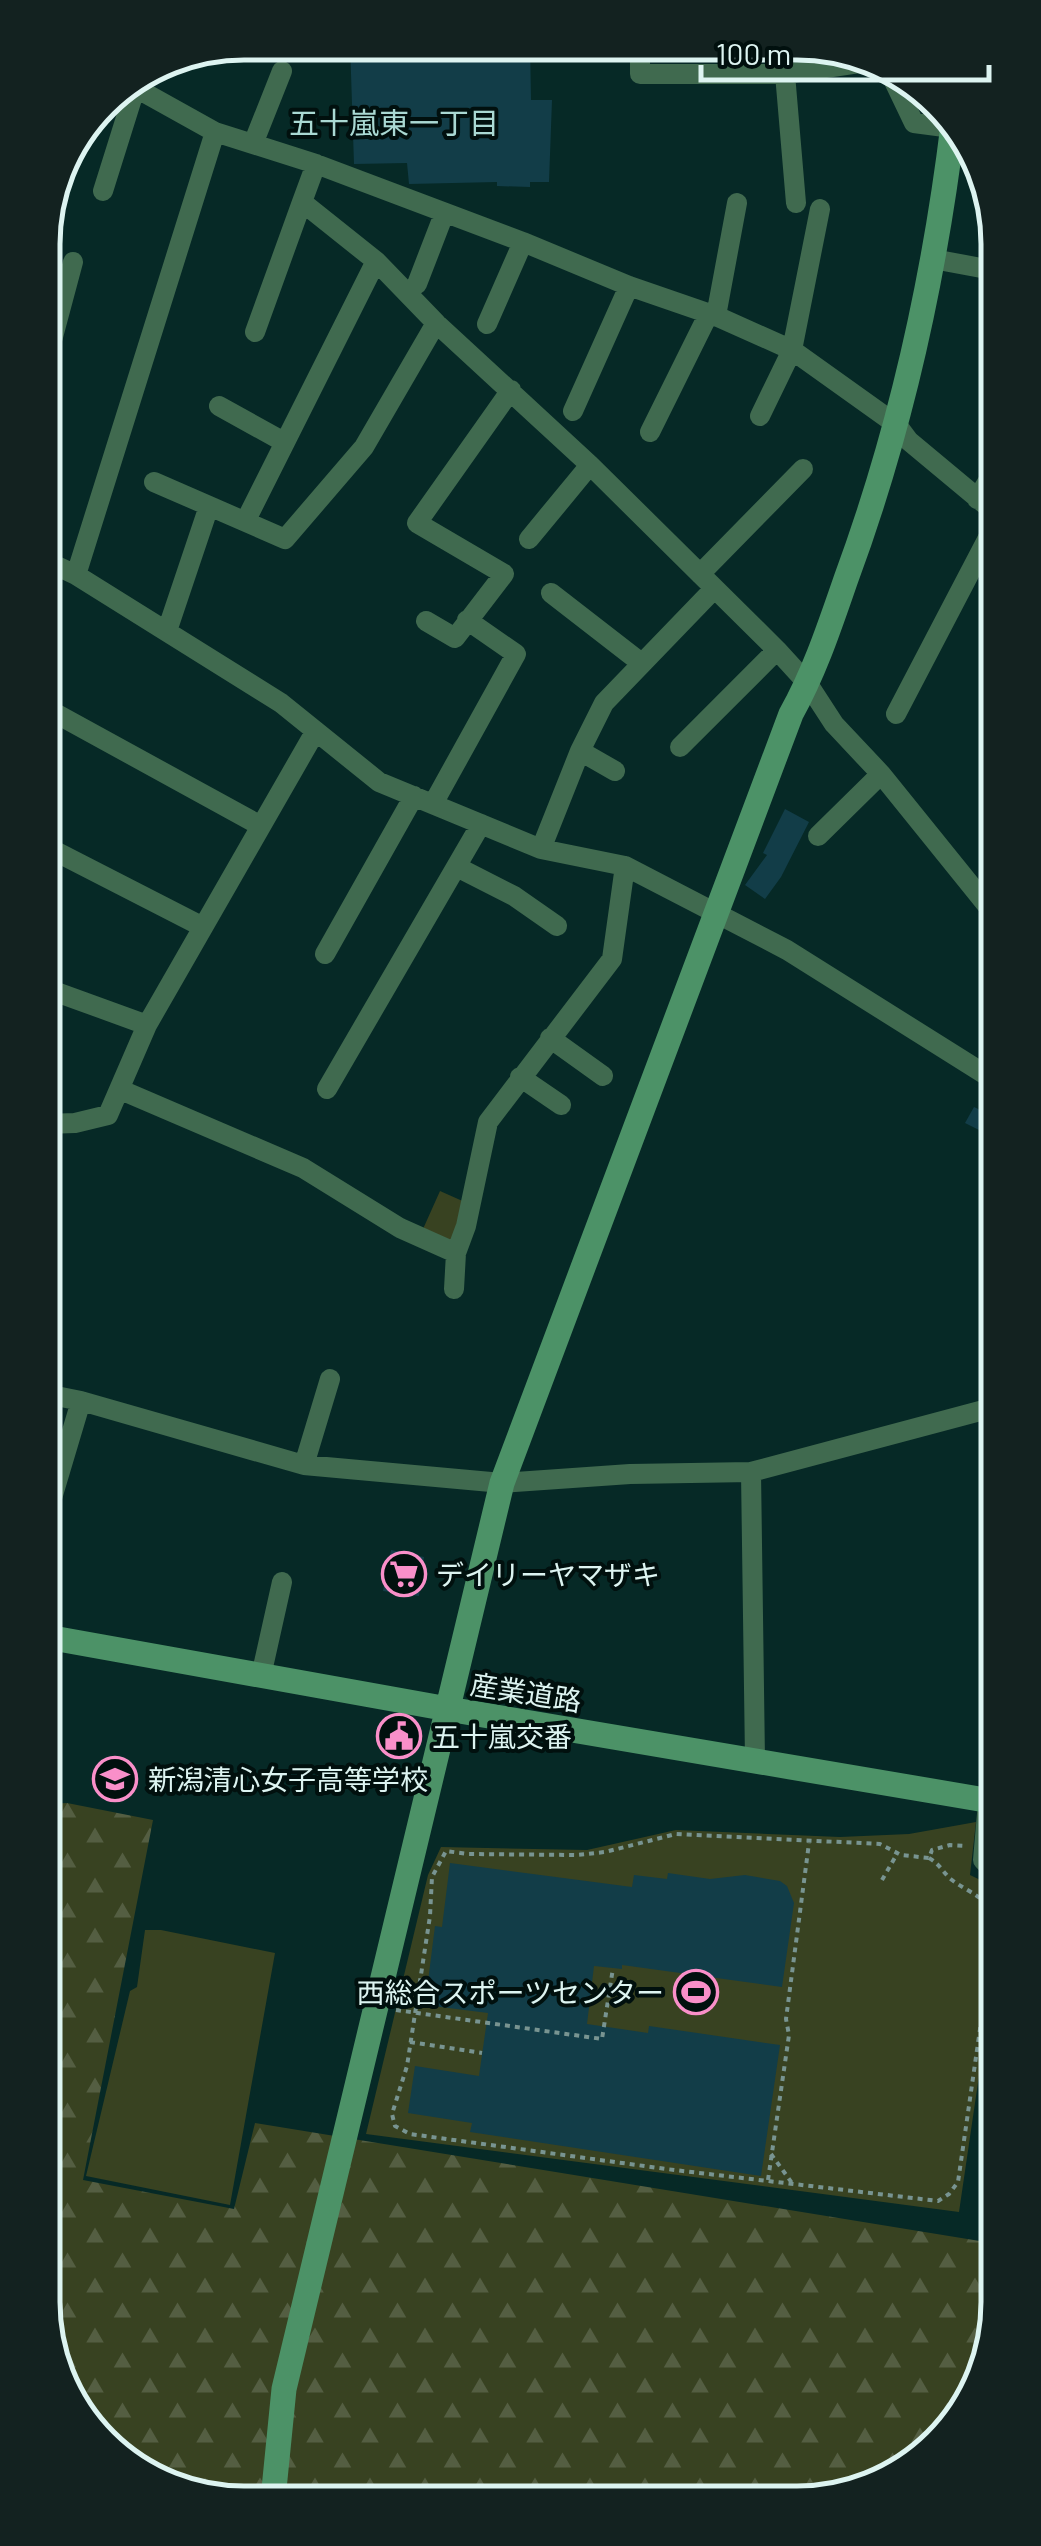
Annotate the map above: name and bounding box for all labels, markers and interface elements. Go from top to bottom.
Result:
scale bar [701,20,988,82]
text: 100 m [716,35,791,71]
district label: 五十嵐東一丁目 [289,104,499,140]
supermarket icon: デイリーヤマザキ [381,1551,427,1597]
place label: デイリーヤマザキ [436,1557,660,1591]
street label: 産業道路 [468,1666,584,1718]
public building icon: 五十嵐交番 [376,1713,422,1759]
place label: 五十嵐交番 [432,1719,572,1753]
school or university icon: 新潟清心女子高等学校 [92,1756,138,1802]
place label: 新潟清心女子高等学校 [148,1762,428,1796]
sports icon: 西総合スポーツセンター [673,1969,719,2015]
place label: 西総合スポーツセンター [357,1975,664,2009]

